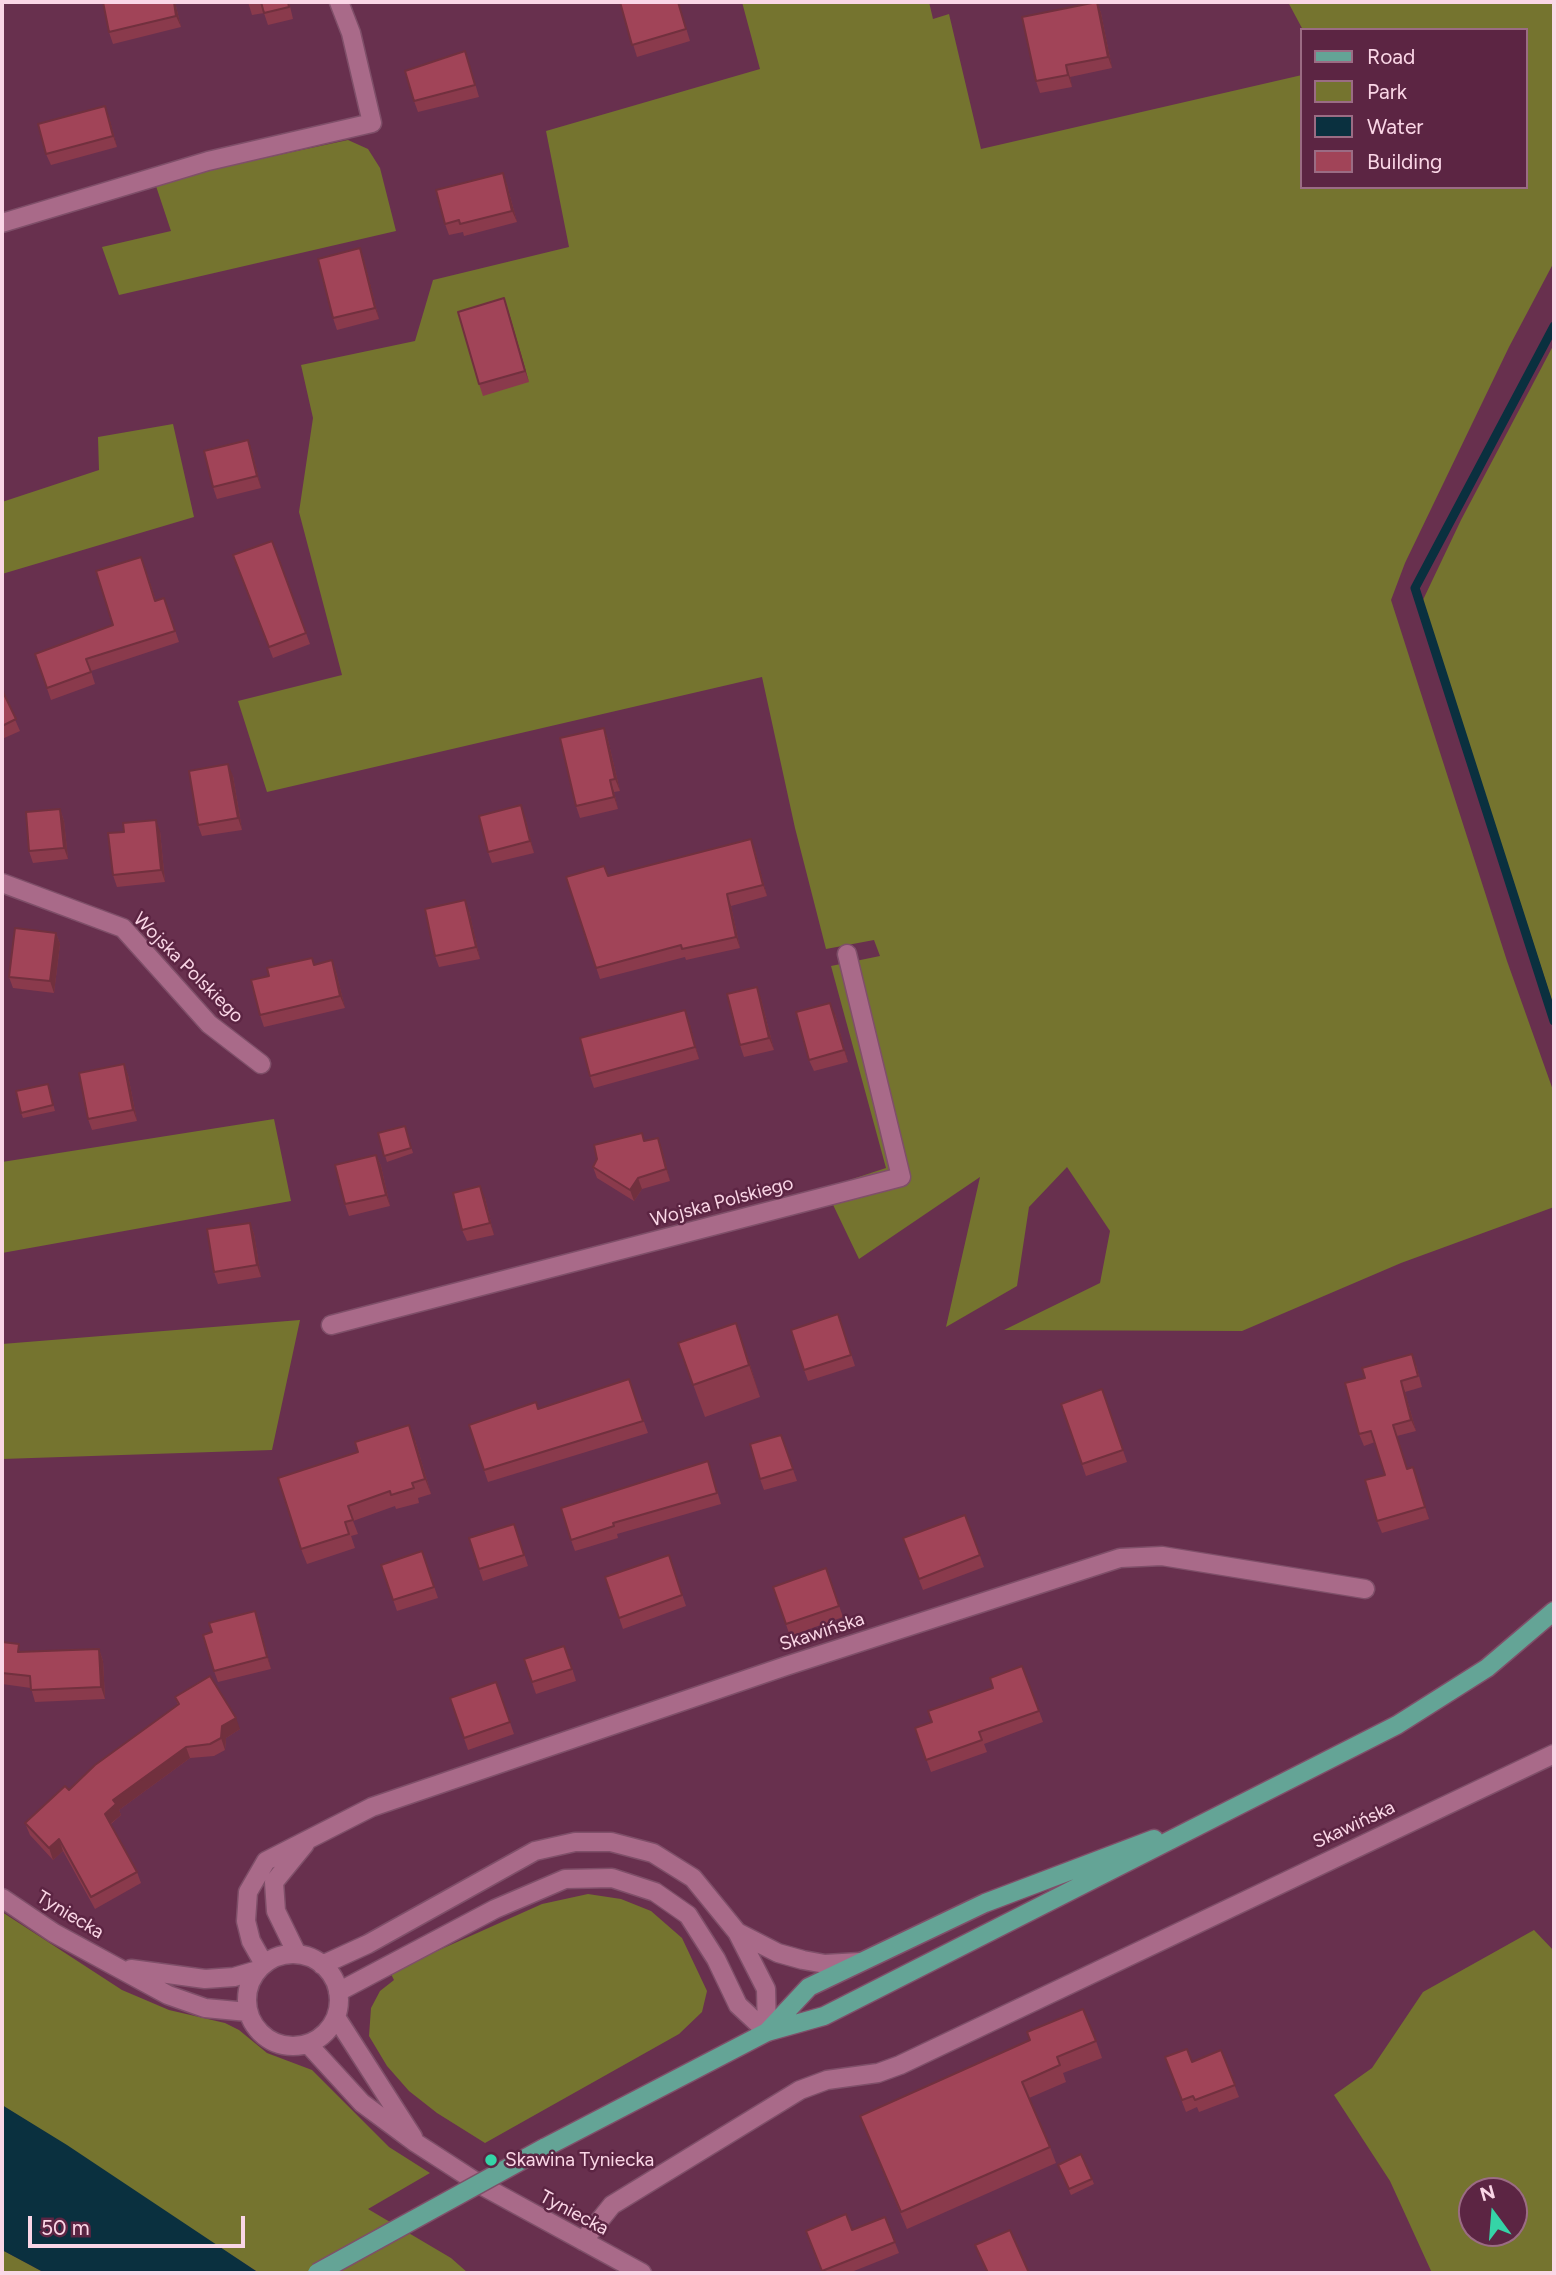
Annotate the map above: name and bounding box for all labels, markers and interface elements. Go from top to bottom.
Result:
legend [1300,28,1528,189]
text: Road [1367,44,1415,69]
text: Park [1367,79,1407,104]
text: Water [1367,114,1423,139]
text: Building [1367,149,1442,174]
street label: Wojska Polskiego [128,908,248,1028]
street label: Wojska Polskiego [648,1172,796,1232]
street label: Skawińska [777,1608,867,1656]
street label: Skawińska [1309,1796,1399,1854]
street label: Tyniecka [32,1886,108,1944]
place label: Skawina Tyniecka [505,2149,654,2171]
marker: Skawina Tyniecka [483,2152,499,2168]
north arrow [1458,2177,1528,2247]
text: N [1477,2180,1498,2206]
street label: Tyniecka [536,2185,612,2241]
scale bar [32,2202,248,2246]
text: 50 m [41,2215,90,2240]

